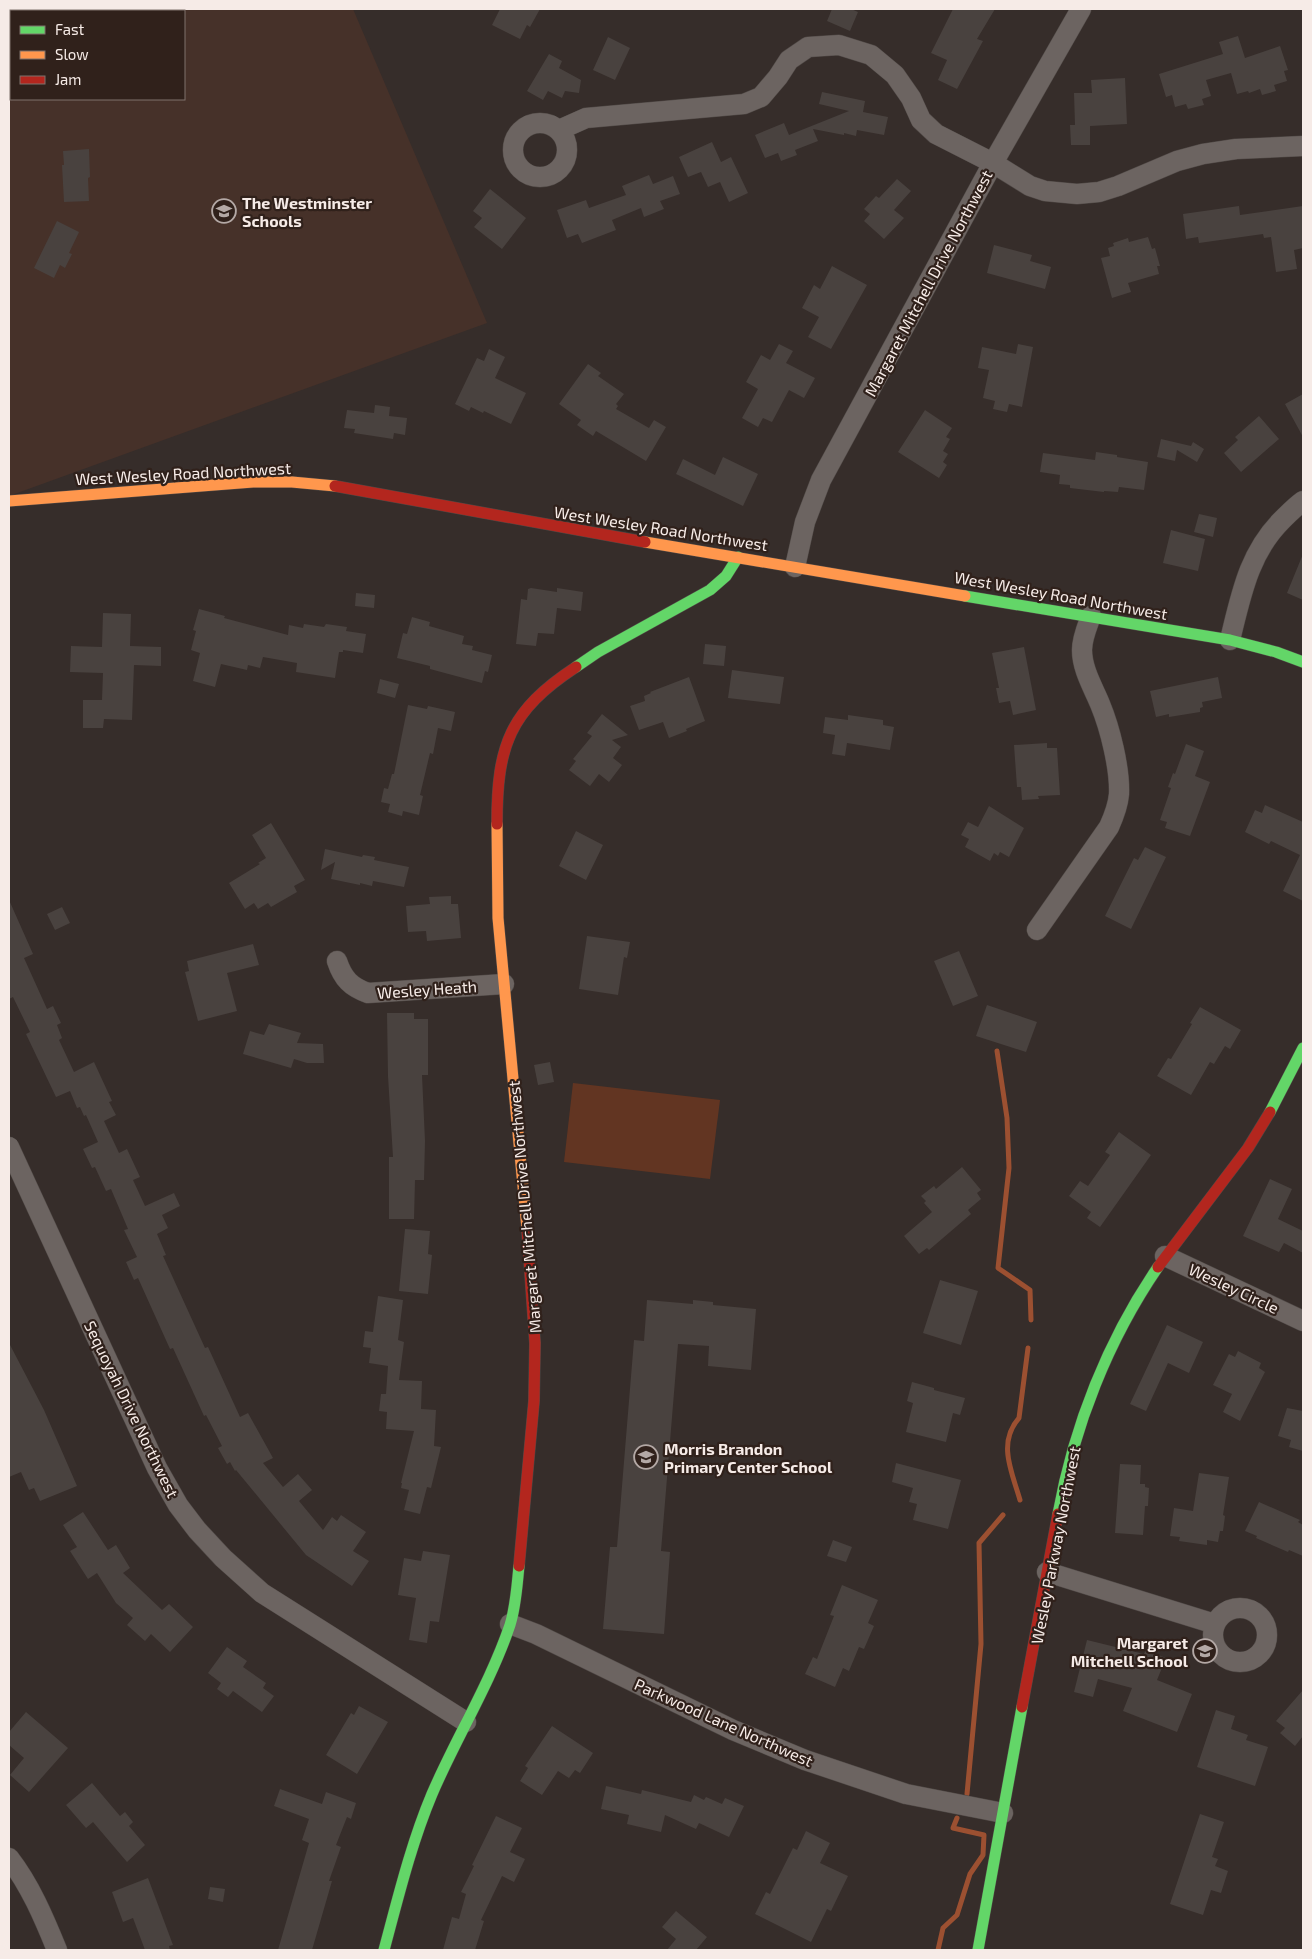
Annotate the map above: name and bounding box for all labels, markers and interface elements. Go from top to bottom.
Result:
legend [10,10,185,100]
text: Fast [55,20,85,38]
text: Slow [55,45,89,63]
text: Jam [55,70,81,88]
street label: Margaret Mitchell Drive Northwest [860,167,996,399]
place label: The Westminster Schools [242,193,372,230]
school or university icon: The Westminster Schools [211,198,237,224]
street label: West Wesley Road Northwest [75,458,291,488]
street label: West Wesley Road Northwest [553,502,769,554]
street label: West Wesley Road Northwest [953,567,1169,623]
street label: Wesley Heath [376,976,478,1002]
street label: Margaret Mitchell Drive Northwest [503,1080,545,1334]
street label: Wesley Circle [1186,1259,1282,1317]
street label: Sequoyah Drive Northwest [81,1317,183,1501]
place label: Morris Brandon Primary Center School [664,1439,833,1477]
school or university icon: Morris Brandon Primary Center School [633,1444,659,1470]
street label: Wesley Parkway Northwest [1026,1445,1084,1645]
place label: Margaret Mitchell School [1071,1633,1189,1670]
school or university icon: Margaret Mitchell School [1192,1638,1218,1664]
street label: Parkwood Lane Northwest [632,1674,816,1770]

